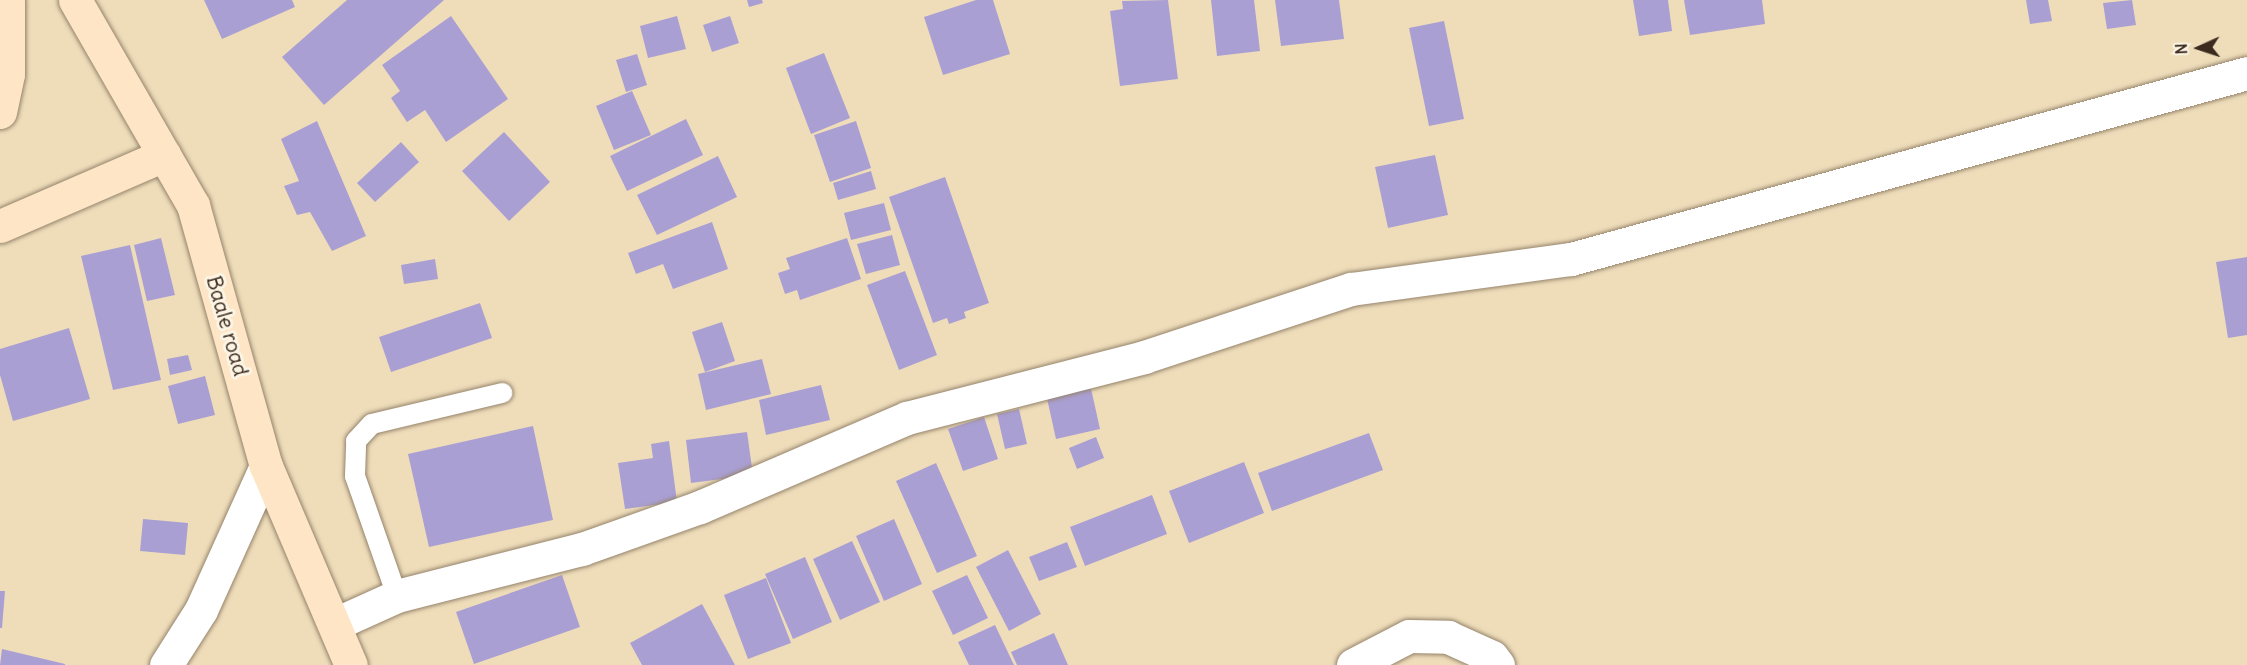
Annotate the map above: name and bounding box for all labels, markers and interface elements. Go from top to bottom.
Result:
north arrow [2169,18,2229,78]
text: N [2171,43,2191,55]
street label: Baale road [201,273,253,379]

